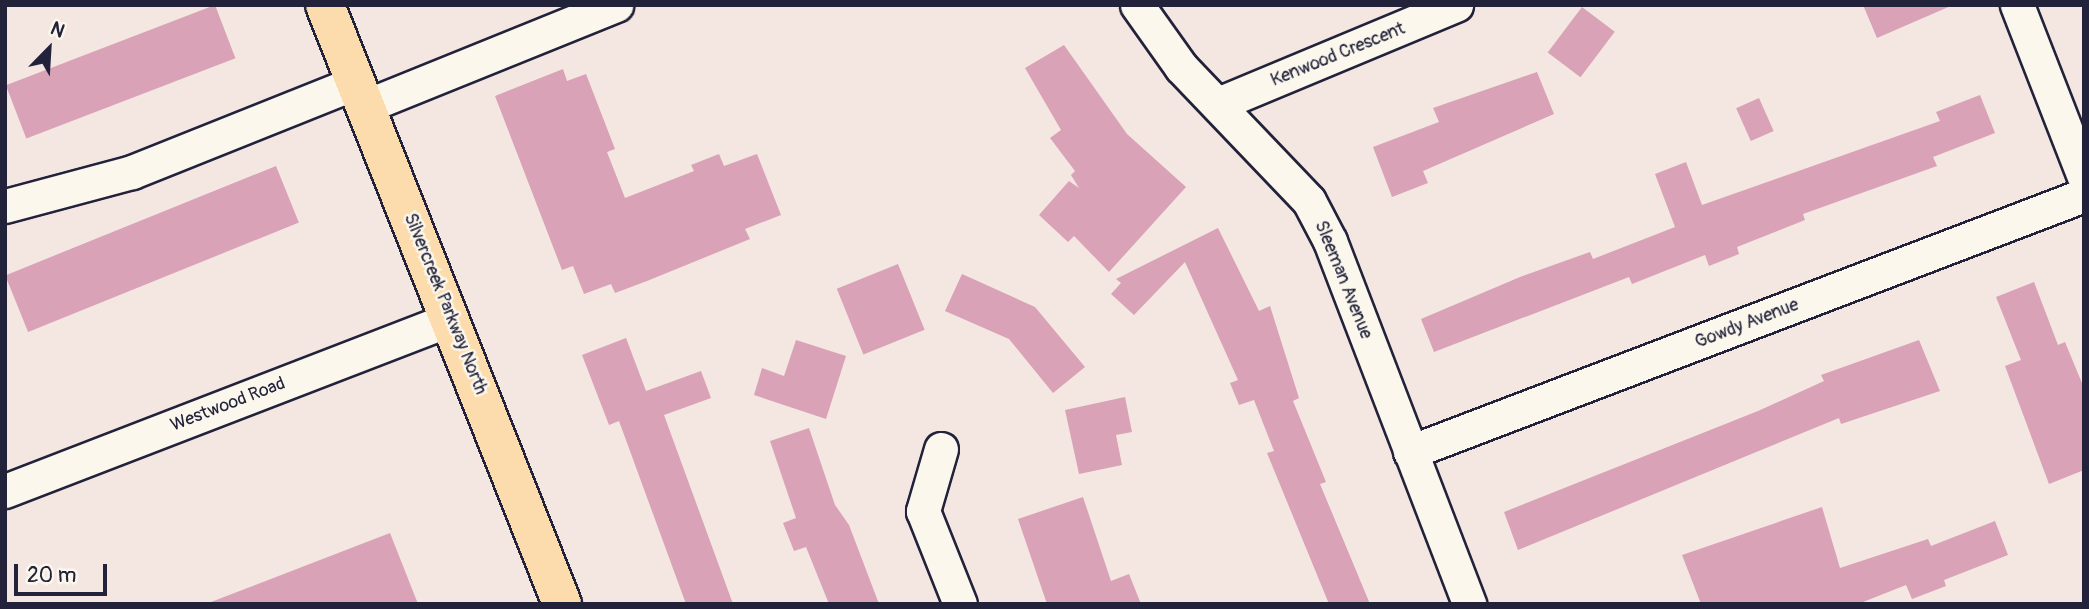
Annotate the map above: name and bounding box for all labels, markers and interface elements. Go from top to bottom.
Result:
north arrow [14,14,84,84]
text: N [47,16,68,43]
street label: Kenwood Crescent [1268,18,1408,92]
street label: Silvercreek Parkway North [399,210,491,398]
street label: Sleeman Avenue [1309,218,1377,342]
street label: Gowdy Avenue [1692,294,1802,354]
street label: Westwood Road [168,373,288,437]
scale bar [18,550,110,594]
text: 20 m [27,562,76,589]

